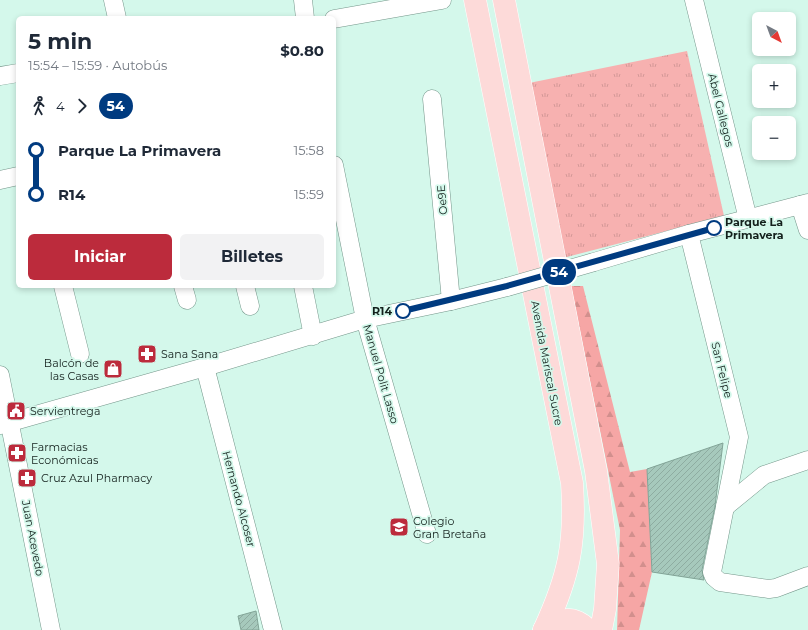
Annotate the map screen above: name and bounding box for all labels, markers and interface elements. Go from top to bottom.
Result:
north arrow [752,12,796,56]
map controls [752,12,796,160]
text: 5 min [28,28,92,55]
text: $0.80 [280,41,324,60]
text: 15:54 – 15:59 · Autobús [28,57,167,73]
button: + [752,64,796,108]
street label: Abel Gallegos [705,72,737,149]
icon: walk [28,95,50,117]
icon: forward [71,95,93,117]
text: 54 [107,97,125,115]
text: 4 [56,98,65,114]
button: − [752,116,796,160]
text: Parque La Primavera [58,141,221,160]
text: 15:58 [294,142,324,158]
text: R14 [58,185,85,204]
street label: Oe9E [434,185,450,215]
text: 15:59 [294,186,324,202]
place label: Parque La Primavera [725,215,784,242]
marker: Parque La Primavera [706,220,722,236]
button: Iniciar [28,234,172,280]
button: Billetes [180,234,324,280]
line badge: 54 [541,259,577,285]
text: 54 [550,263,568,281]
street label: Avenida Mariscal Sucre [528,299,566,427]
marker: R14 [395,303,411,319]
place label: R14 [372,304,392,318]
street label: Manuel Polit Lasso [360,323,402,425]
street label: San Felipe [708,341,736,400]
pharmacy icon: Sana Sana [136,343,158,365]
place label: Sana Sana [161,347,218,361]
place label: Balcón de las Casas [44,356,100,383]
shop icon: Balcón de las Casas [102,358,124,380]
public building icon: Servientrega [5,400,27,422]
place label: Servientrega [30,404,100,418]
place label: Farmacias Económicas [31,440,99,467]
pharmacy icon: Farmacias Económicas [6,442,28,464]
street label: Hernando Alcoser [219,449,259,549]
pharmacy icon: Cruz Azul Pharmacy [16,467,38,489]
place label: Cruz Azul Pharmacy [41,471,152,485]
street label: Juan Acevedo [19,498,47,577]
place label: Colegio Gran Bretaña [413,514,486,541]
school or university icon: Colegio Gran Bretaña [388,516,410,538]

